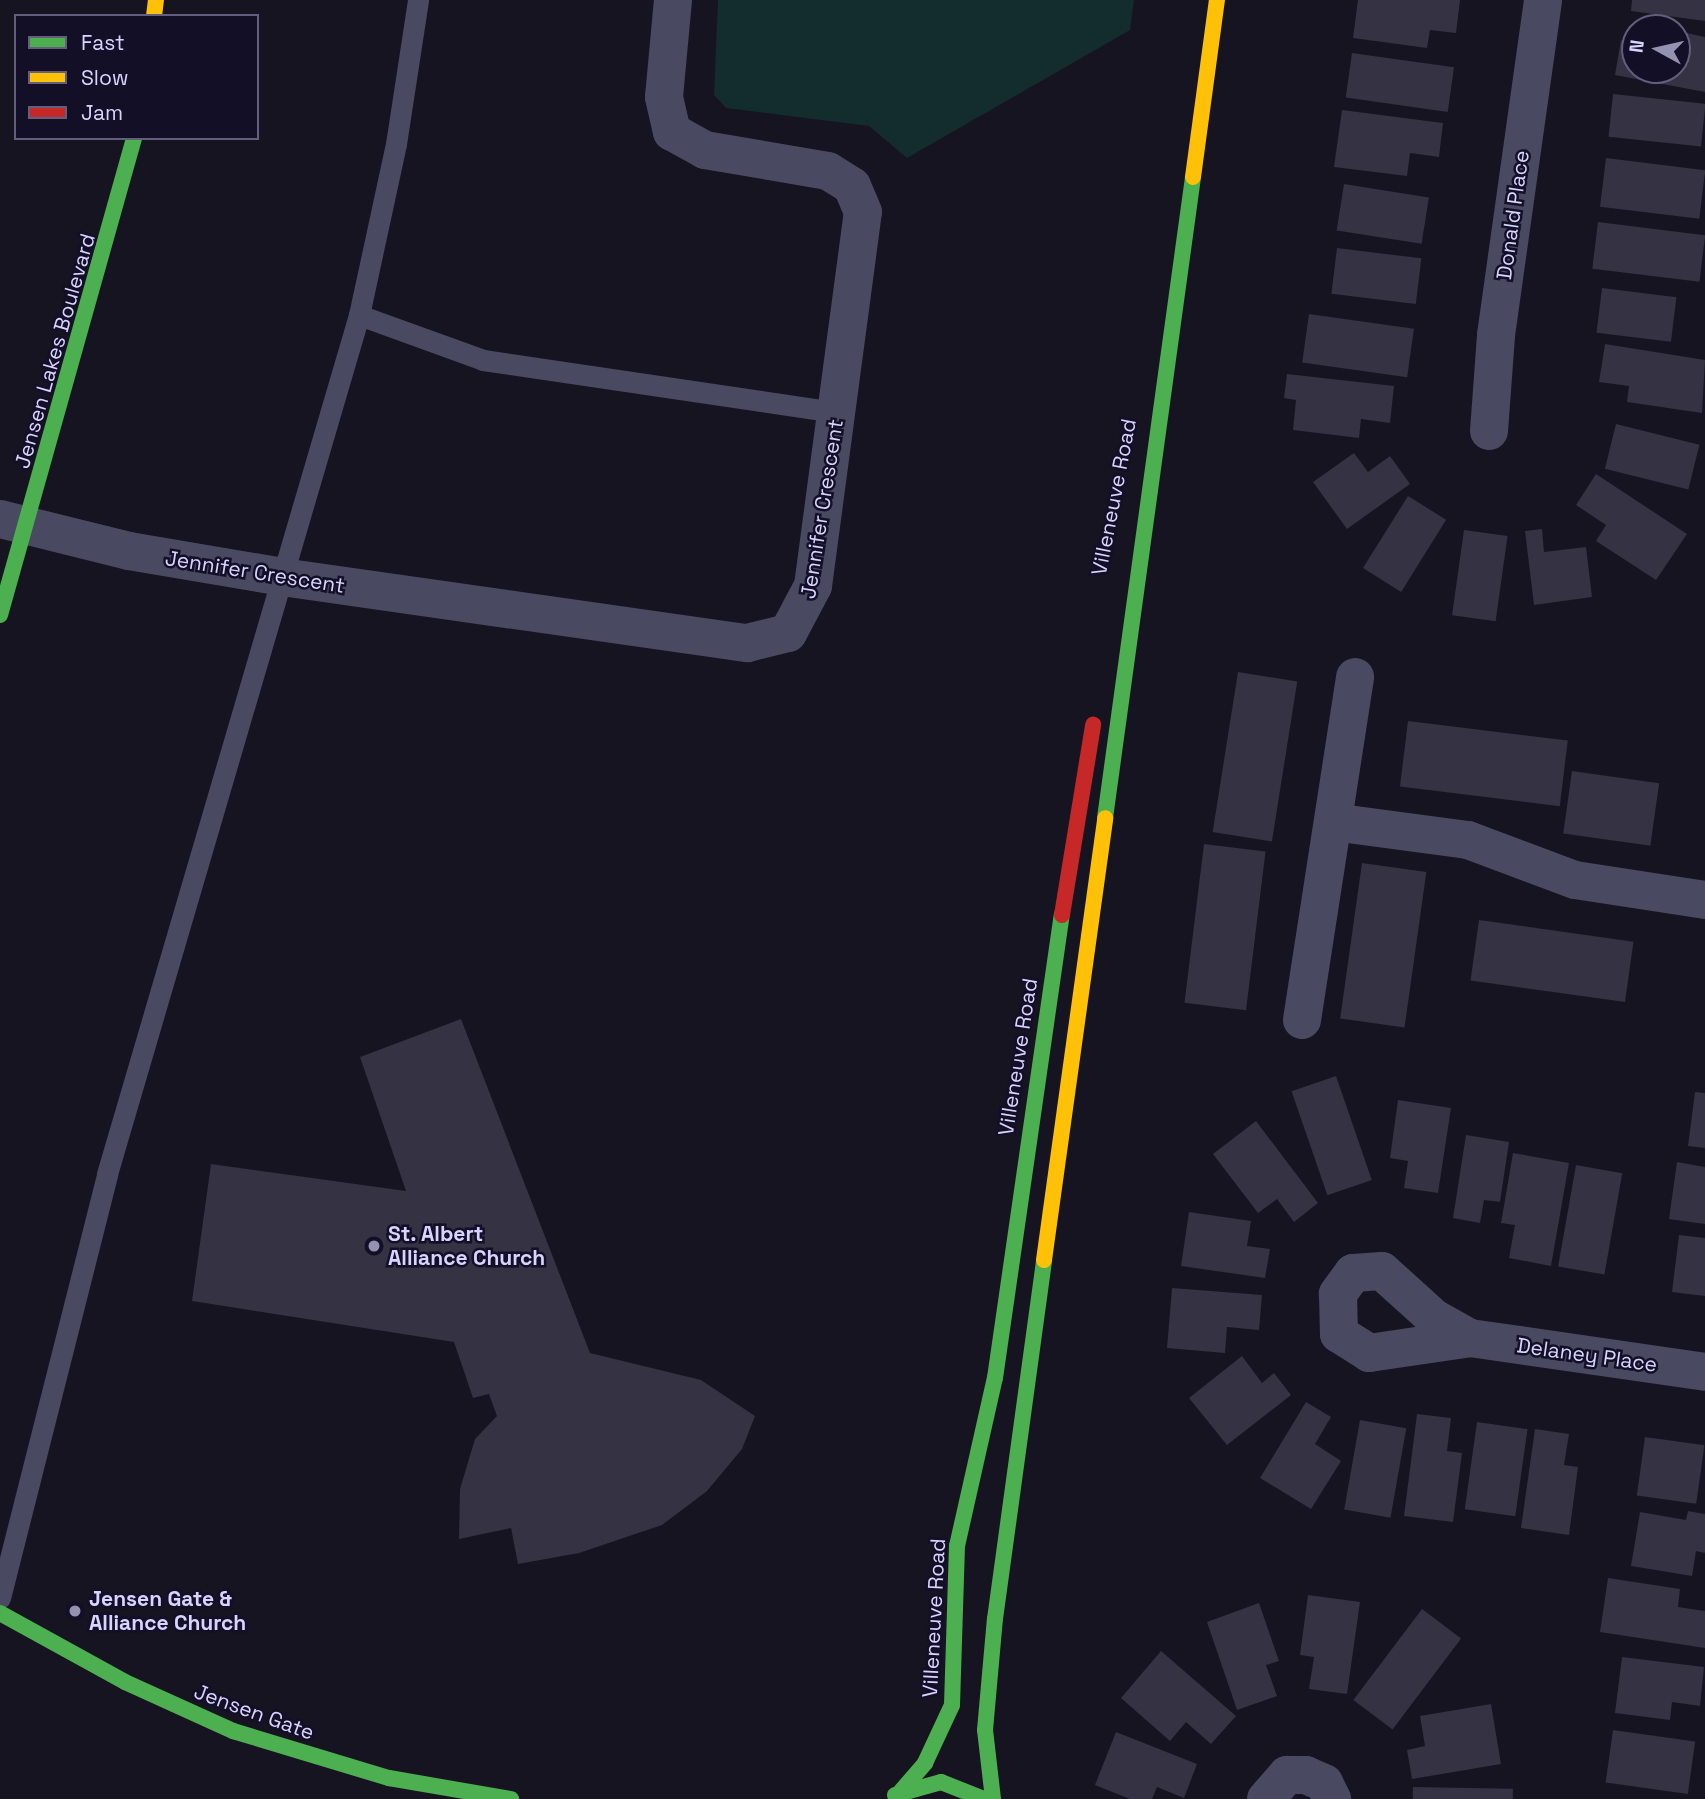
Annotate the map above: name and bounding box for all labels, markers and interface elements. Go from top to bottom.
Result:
legend [14,14,259,140]
north arrow [1621,14,1691,84]
text: Fast [81,29,125,56]
text: N [1623,38,1650,54]
text: Slow [81,64,129,91]
text: Jam [81,99,123,126]
street label: Donald Place [1491,149,1535,281]
street label: Jensen Lakes Boulevard [9,231,101,471]
street label: Villeneuve Road [1086,416,1142,578]
street label: Jennifer Crescent [795,417,849,601]
street label: Jennifer Crescent [163,545,347,599]
street label: Villeneuve Road [993,976,1043,1138]
place label: St. Albert Alliance Church [388,1221,545,1271]
marker: St. Albert Alliance Church [366,1238,382,1254]
street label: Delaney Place [1515,1333,1659,1377]
street label: Villeneuve Road [917,1538,951,1698]
place label: Jensen Gate & Alliance Church [89,1586,246,1636]
marker: Jensen Gate & Alliance Church [67,1603,83,1619]
street label: Jensen Gate [191,1679,317,1745]

